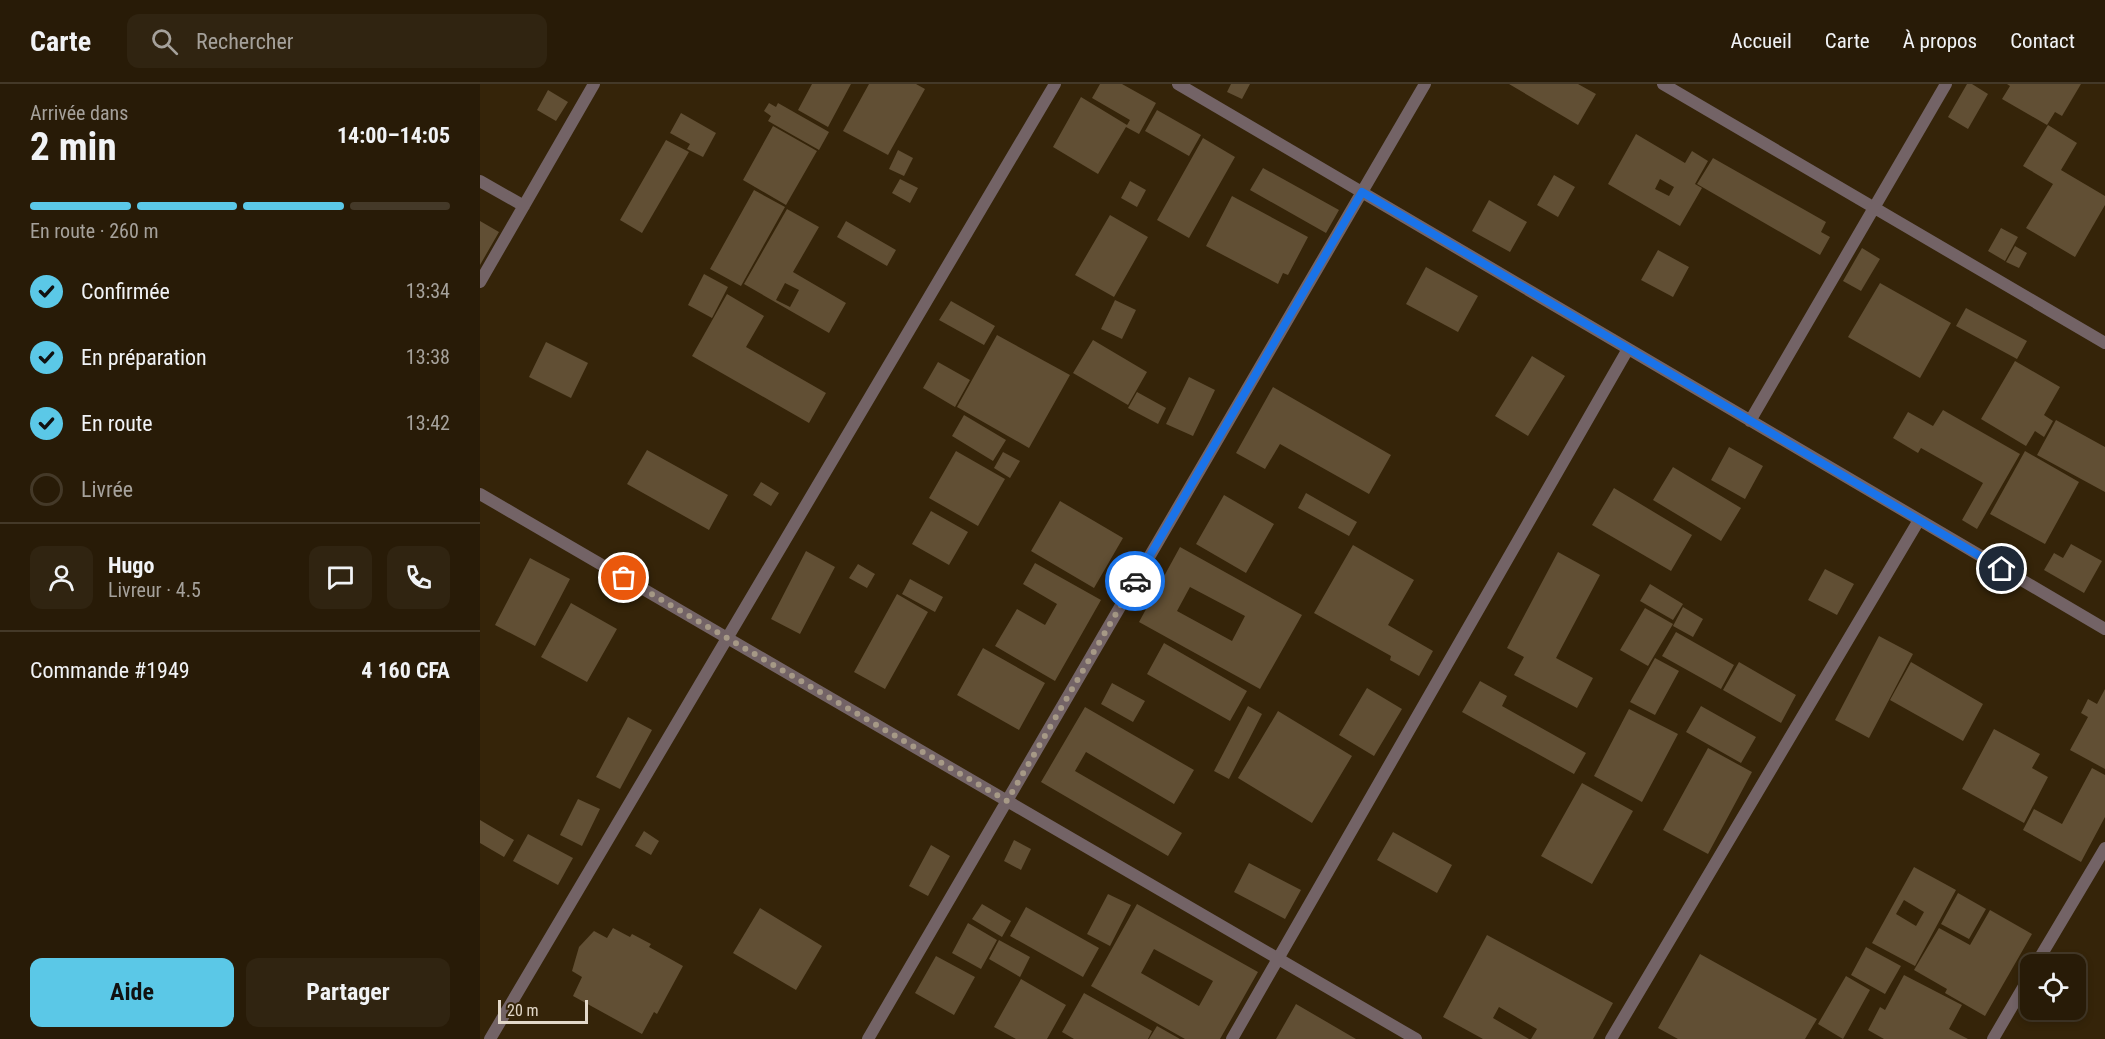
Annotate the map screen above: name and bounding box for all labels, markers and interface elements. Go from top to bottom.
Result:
search box [127,14,547,68]
text: Carte [30,25,91,58]
icon: search [148,25,181,58]
text: Rechercher [196,29,293,54]
text: Accueil [1731,29,1792,53]
text: Carte [1825,29,1870,53]
text: À propos [1903,29,1977,53]
text: Contact [2010,29,2075,53]
text: Arrivée dans [30,101,128,125]
text: 14:00–14:05 [337,123,450,148]
text: 2 min [30,124,117,170]
text: En route · 260 m [30,219,158,243]
icon: check [30,275,63,308]
text: Confirmée [81,279,170,304]
text: 13:34 [406,279,450,303]
icon: check [30,341,63,374]
text: En préparation [81,345,207,370]
text: 13:38 [406,345,450,369]
icon: check [30,407,63,440]
text: En route [81,411,153,436]
text: 13:42 [406,411,450,435]
text: Livrée [81,477,133,502]
pin [1976,543,2027,594]
button: person [30,546,93,609]
button: chat [309,546,372,609]
button: phone [387,546,450,609]
courier [1105,551,1165,611]
pin [598,552,649,603]
icon: home [1985,552,2018,585]
text: Hugo [108,553,154,578]
icon: bag [607,561,640,594]
icon: car [1119,565,1152,598]
text: Livreur · 4.5 [108,578,201,602]
text: Commande #1949 [30,658,190,683]
text: 4 160 CFA [361,658,450,683]
map controls [2020,954,2086,1020]
button: locate [2020,954,2086,1020]
button: Aide [30,958,234,1027]
button: Partager [246,958,450,1027]
scale bar [498,997,588,1024]
text: 20 m [507,1001,539,1020]

